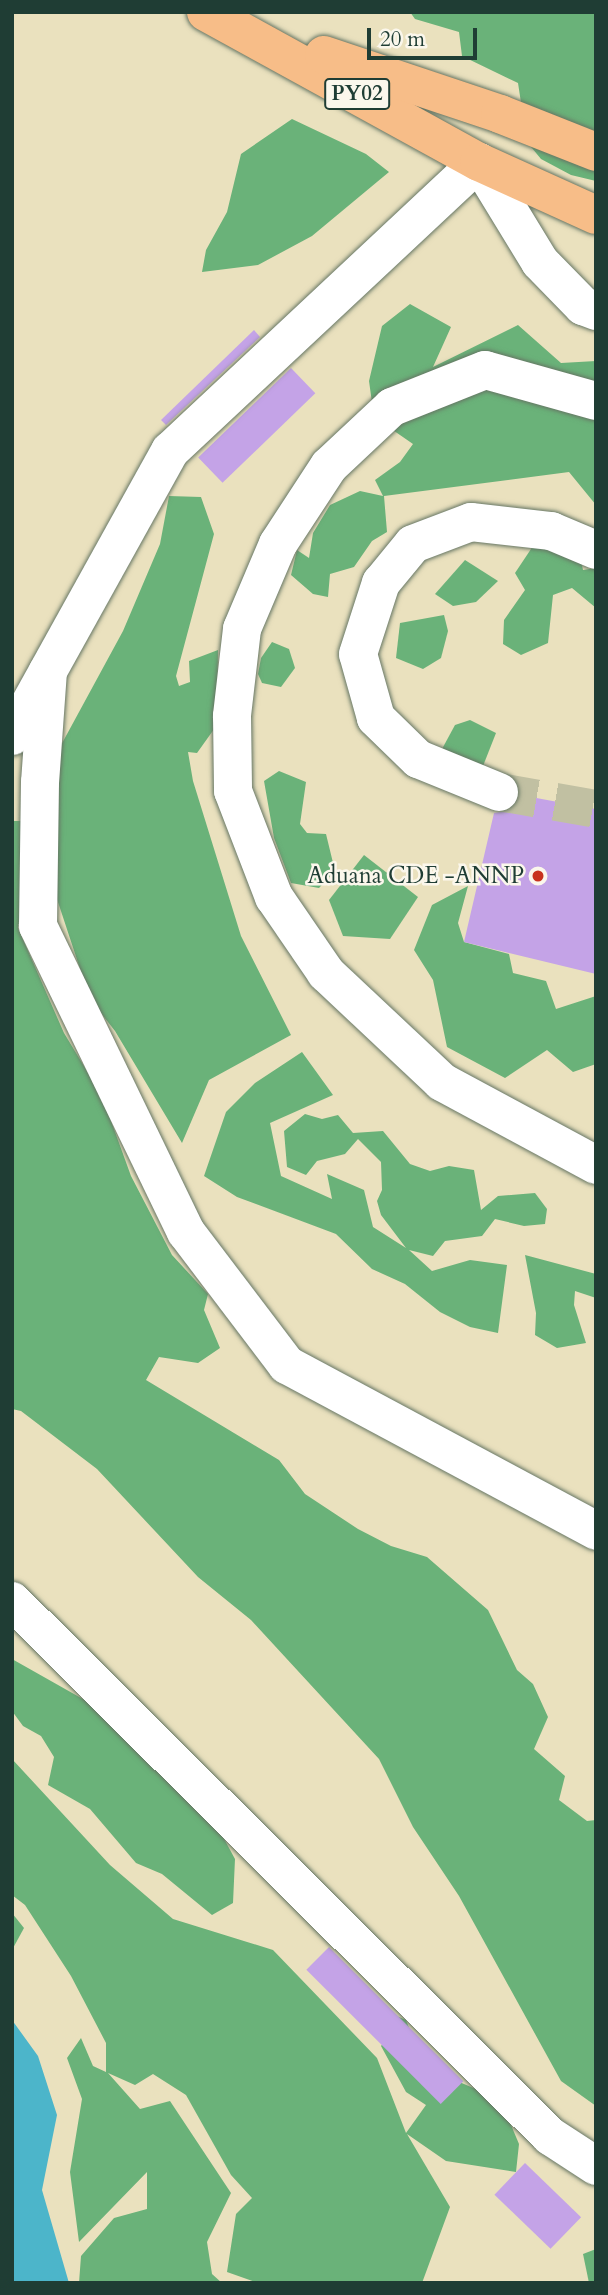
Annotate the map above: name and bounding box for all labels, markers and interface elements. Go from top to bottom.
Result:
scale bar [370,14,480,58]
text: 20 m [380,25,425,54]
road number: PY02 [324,76,390,112]
place label: Aduana CDE -ANNP [308,862,524,890]
marker: Aduana CDE -ANNP [530,868,546,884]

